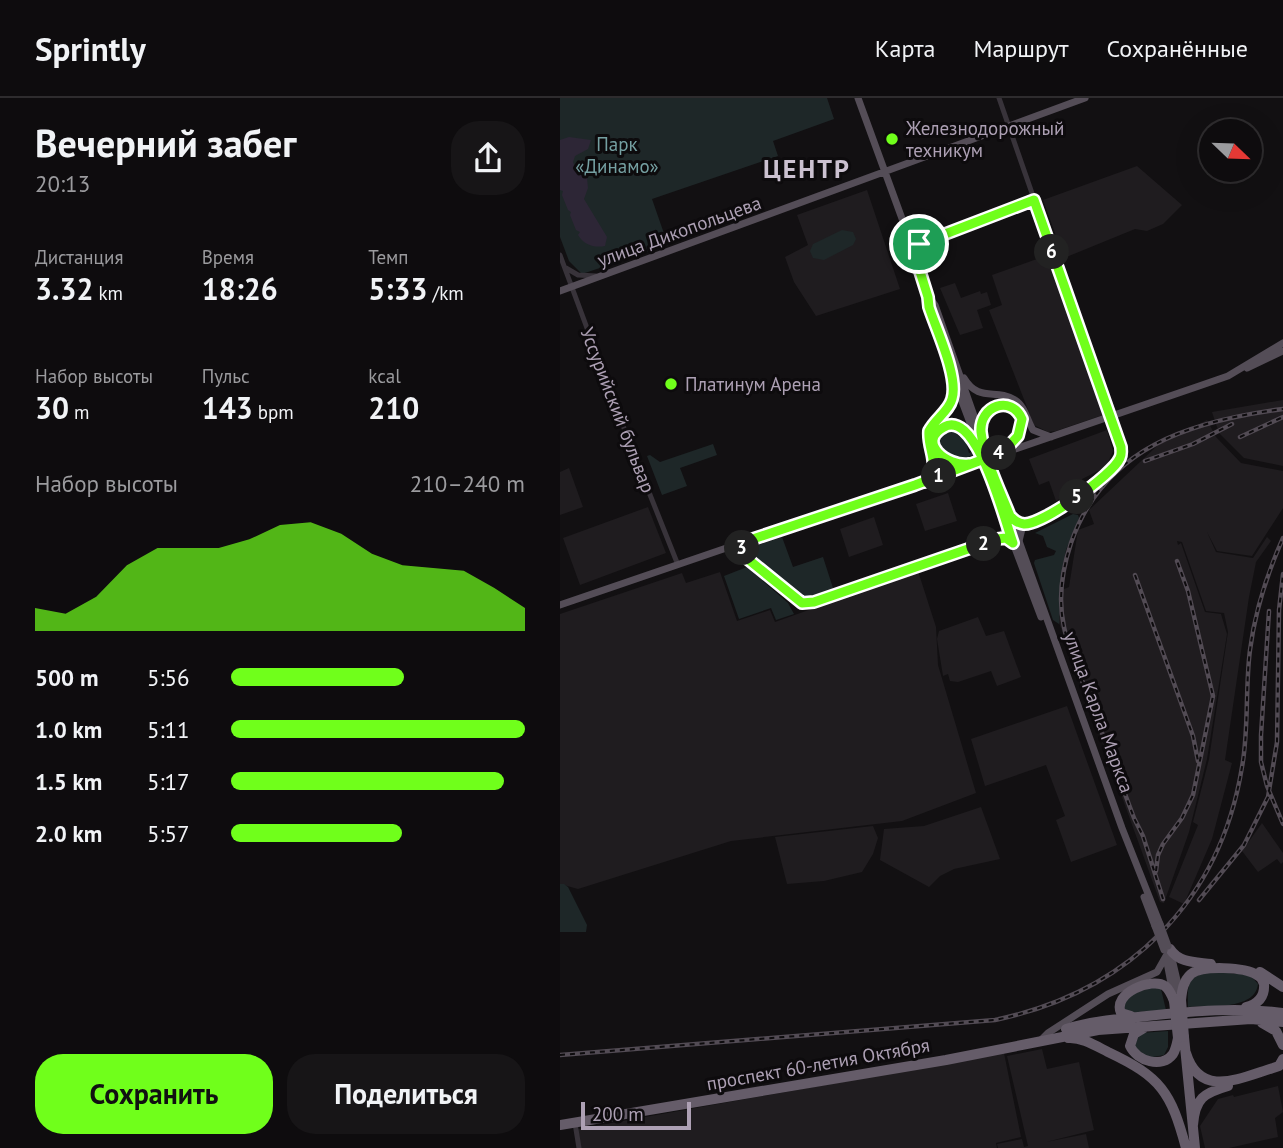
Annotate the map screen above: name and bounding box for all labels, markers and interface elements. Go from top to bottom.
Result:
text: Sprintly [35,27,146,70]
text: Карта [875,33,935,64]
text: Маршрут [973,33,1068,64]
text: Сохранённые [1106,33,1248,64]
place label: Железнодорожный техникум [905,116,1064,162]
text: Вечерний забег [35,118,296,167]
north arrow [1199,119,1262,182]
map controls [1199,119,1262,182]
button: share [451,121,525,195]
marker: Железнодорожный техникум [884,131,900,147]
park label: Парк «Динамо» [575,132,659,178]
district label: ЦЕНТР [763,152,851,185]
text: 20:13 [35,169,90,198]
street label: улица Дикопольцева [594,190,764,272]
pin [889,214,949,274]
icon: arrive [900,225,938,263]
pin: 6 [1035,234,1070,270]
text: 6 [1046,239,1057,263]
text: Дистанция [35,245,123,269]
text: Время [202,245,254,269]
text: Темп [368,245,409,269]
text: 3.32 [35,269,93,308]
text: 18:26 [202,269,278,308]
text: 5:33 [368,269,427,308]
text: km [93,281,123,305]
text: /km [427,281,464,305]
street label: Уссурийский бульвар [575,324,661,496]
text: Набор высоты [35,364,153,388]
text: Пульс [202,364,250,388]
text: kcal [368,364,401,388]
place label: Платинум Арена [685,372,821,396]
marker: Платинум Арена [663,376,679,392]
text: 30 [35,388,69,427]
text: 143 [202,388,253,427]
text: 210 [368,388,419,427]
text: m [69,400,90,424]
text: bpm [253,400,294,424]
pin: 4 [982,436,1017,470]
text: 4 [993,440,1004,464]
pin: 1 [922,458,956,494]
text: 1 [933,463,944,487]
text: Набор высоты [35,469,178,498]
text: 210–240 m [410,469,525,498]
pin: 5 [1060,480,1094,514]
text: 5 [1071,484,1082,508]
pin: 2 [966,526,1002,562]
pin: 3 [724,531,760,566]
text: 2 [978,531,989,555]
text: 3 [736,535,747,559]
street label: улица Карла Маркса [1059,628,1139,796]
text: 500 m [35,663,98,692]
text: 5:56 [147,663,190,692]
text: 1.0 km [35,715,102,744]
text: 5:11 [147,715,190,744]
text: 1.5 km [35,767,102,796]
text: 5:17 [147,767,190,796]
text: 2.0 km [35,819,102,848]
text: 5:57 [147,819,190,848]
street label: проспект 60-летия Октября [704,1033,932,1095]
button: Сохранить [35,1054,273,1134]
button: Поделиться [287,1054,525,1134]
scale bar [581,1099,691,1131]
text: 200 m [592,1102,644,1126]

